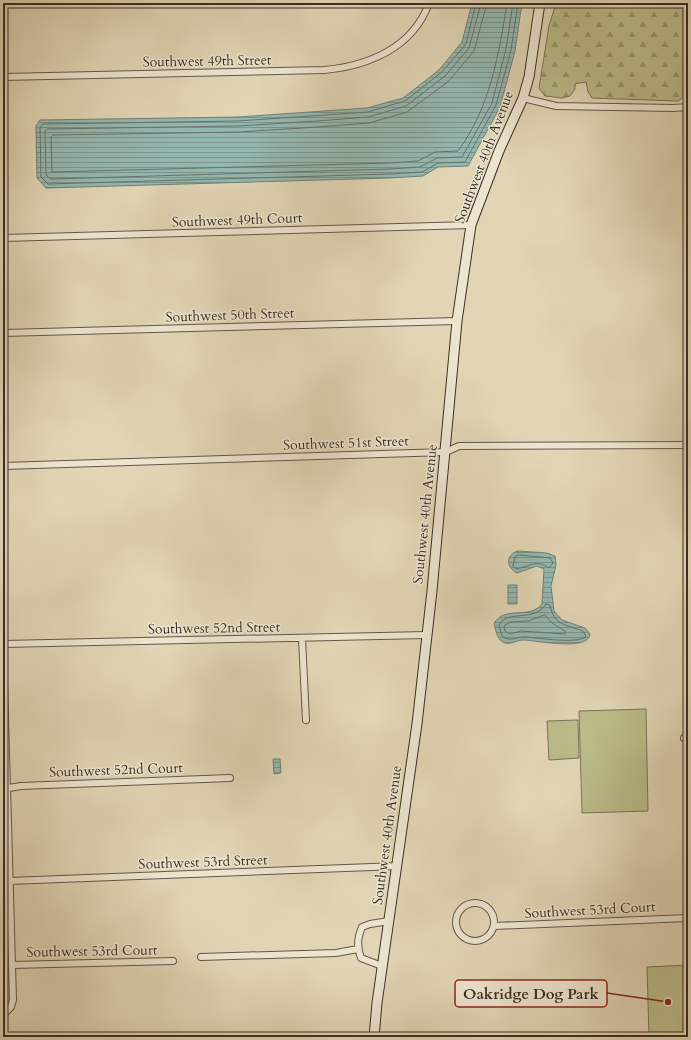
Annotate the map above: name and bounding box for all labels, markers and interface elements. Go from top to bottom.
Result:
street label: Southwest 49th Street [142,50,272,72]
street label: Southwest 40th Avenue [450,88,518,226]
street label: Southwest 49th Court [171,208,303,232]
street label: Southwest 50th Street [165,303,295,327]
street label: Southwest 51st Street [283,431,410,455]
street label: Southwest 40th Avenue [408,443,442,585]
street label: Southwest 52nd Street [148,617,281,639]
street label: Southwest 52nd Court [49,758,184,782]
street label: Southwest 40th Avenue [368,764,406,906]
street label: Southwest 53rd Street [138,850,268,874]
street label: Southwest 53rd Court [524,897,656,923]
street label: Southwest 53rd Court [26,940,158,962]
callout: Oakridge Dog Park [455,980,607,1007]
text: Oakridge Dog Park [463,984,600,1004]

